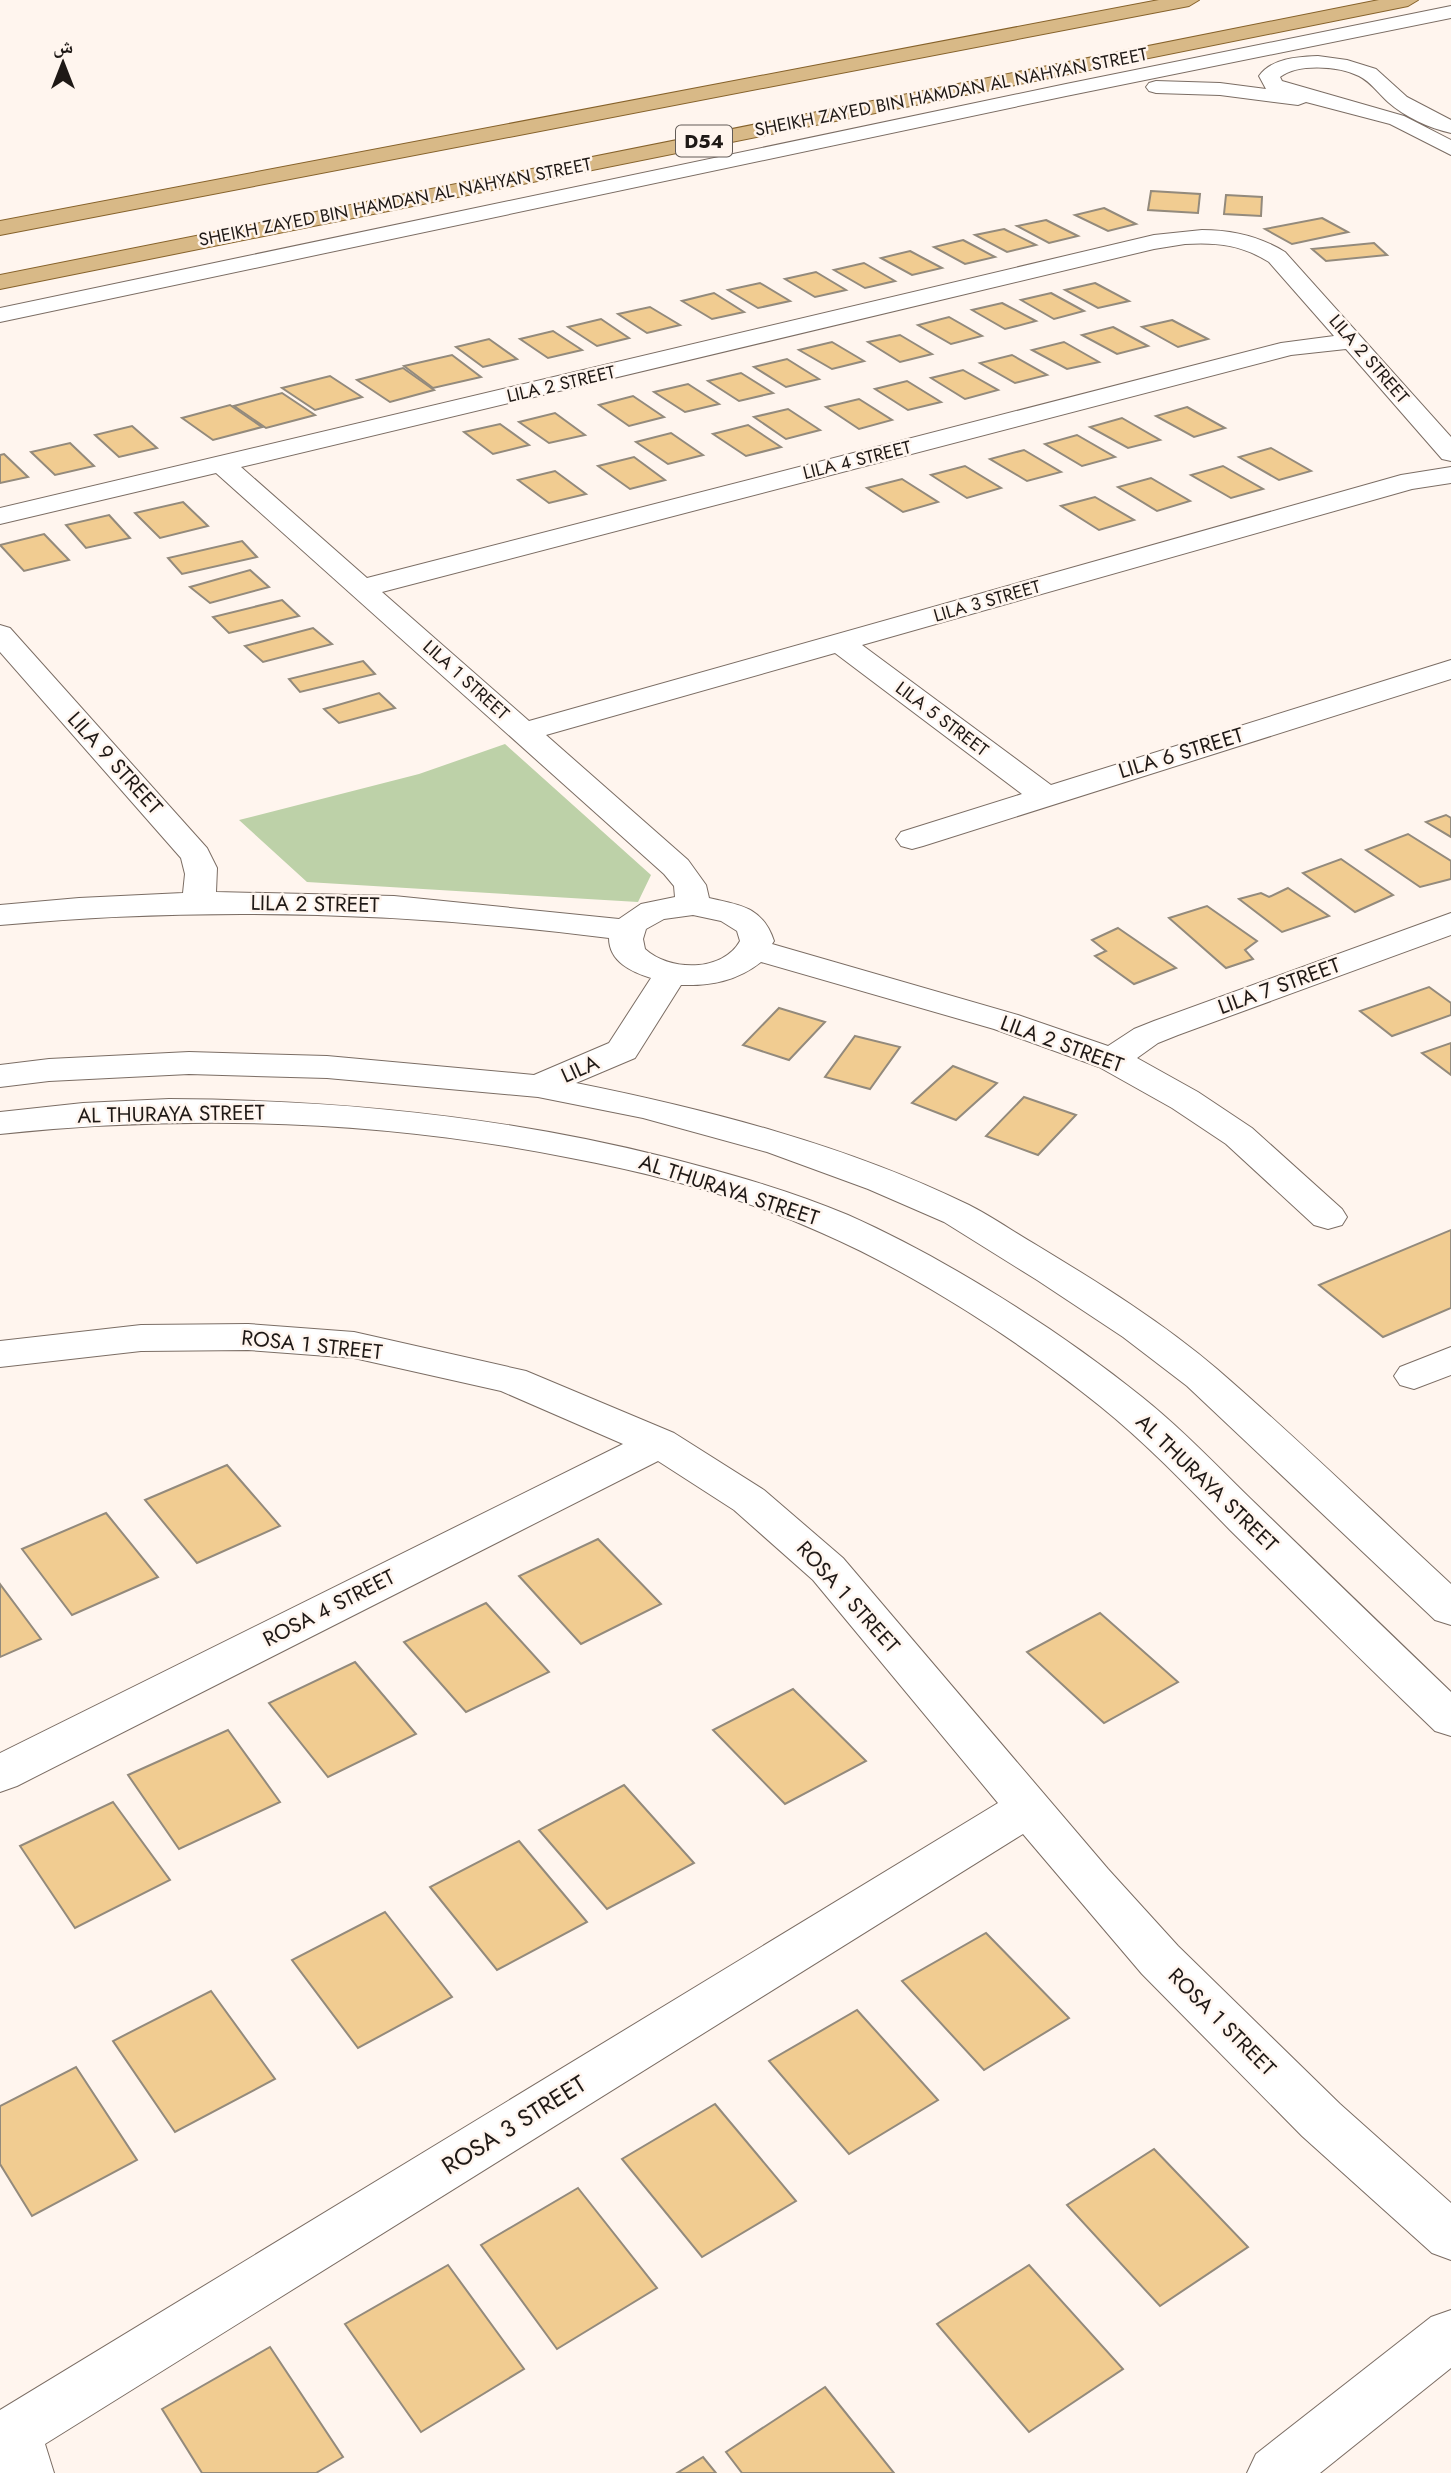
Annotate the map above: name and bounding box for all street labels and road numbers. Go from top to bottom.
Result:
street label: SHEIKH ZAYED BIN HAMDAN AL NAHYAN STREET [752,41,1150,143]
road number: D54 [676,125,732,156]
street label: SHEIKH ZAYED BIN HAMDAN AL NAHYAN STREET [196,151,594,253]
street label: LILA 2 STREET [1323,309,1415,410]
street label: LILA 2 STREET [504,359,618,409]
street label: LILA 4 STREET [800,434,915,486]
street label: LILA 3 STREET [930,573,1044,629]
street label: LILA 1 STREET [417,634,515,726]
street label: LILA 5 STREET [890,675,994,763]
street label: LILA 9 STREET [61,705,170,821]
street label: LILA 6 STREET [1115,720,1247,786]
street label: LILA 2 STREET [250,888,380,920]
street label: LILA 7 STREET [1214,950,1345,1022]
street label: LILA 2 STREET [996,1008,1128,1080]
street label: LILA [556,1047,604,1091]
street label: AL THURAYA STREET [77,1097,265,1131]
street label: AL THURAYA STREET [635,1147,823,1233]
street label: ROSA 1 STREET [240,1323,384,1367]
street label: AL THURAYA STREET [1129,1407,1285,1559]
street label: ROSA 1 STREET [789,1534,907,1660]
street label: ROSA 4 STREET [258,1562,400,1654]
street label: ROSA 1 STREET [1161,1961,1283,2083]
street label: ROSA 3 STREET [435,2066,593,2183]

